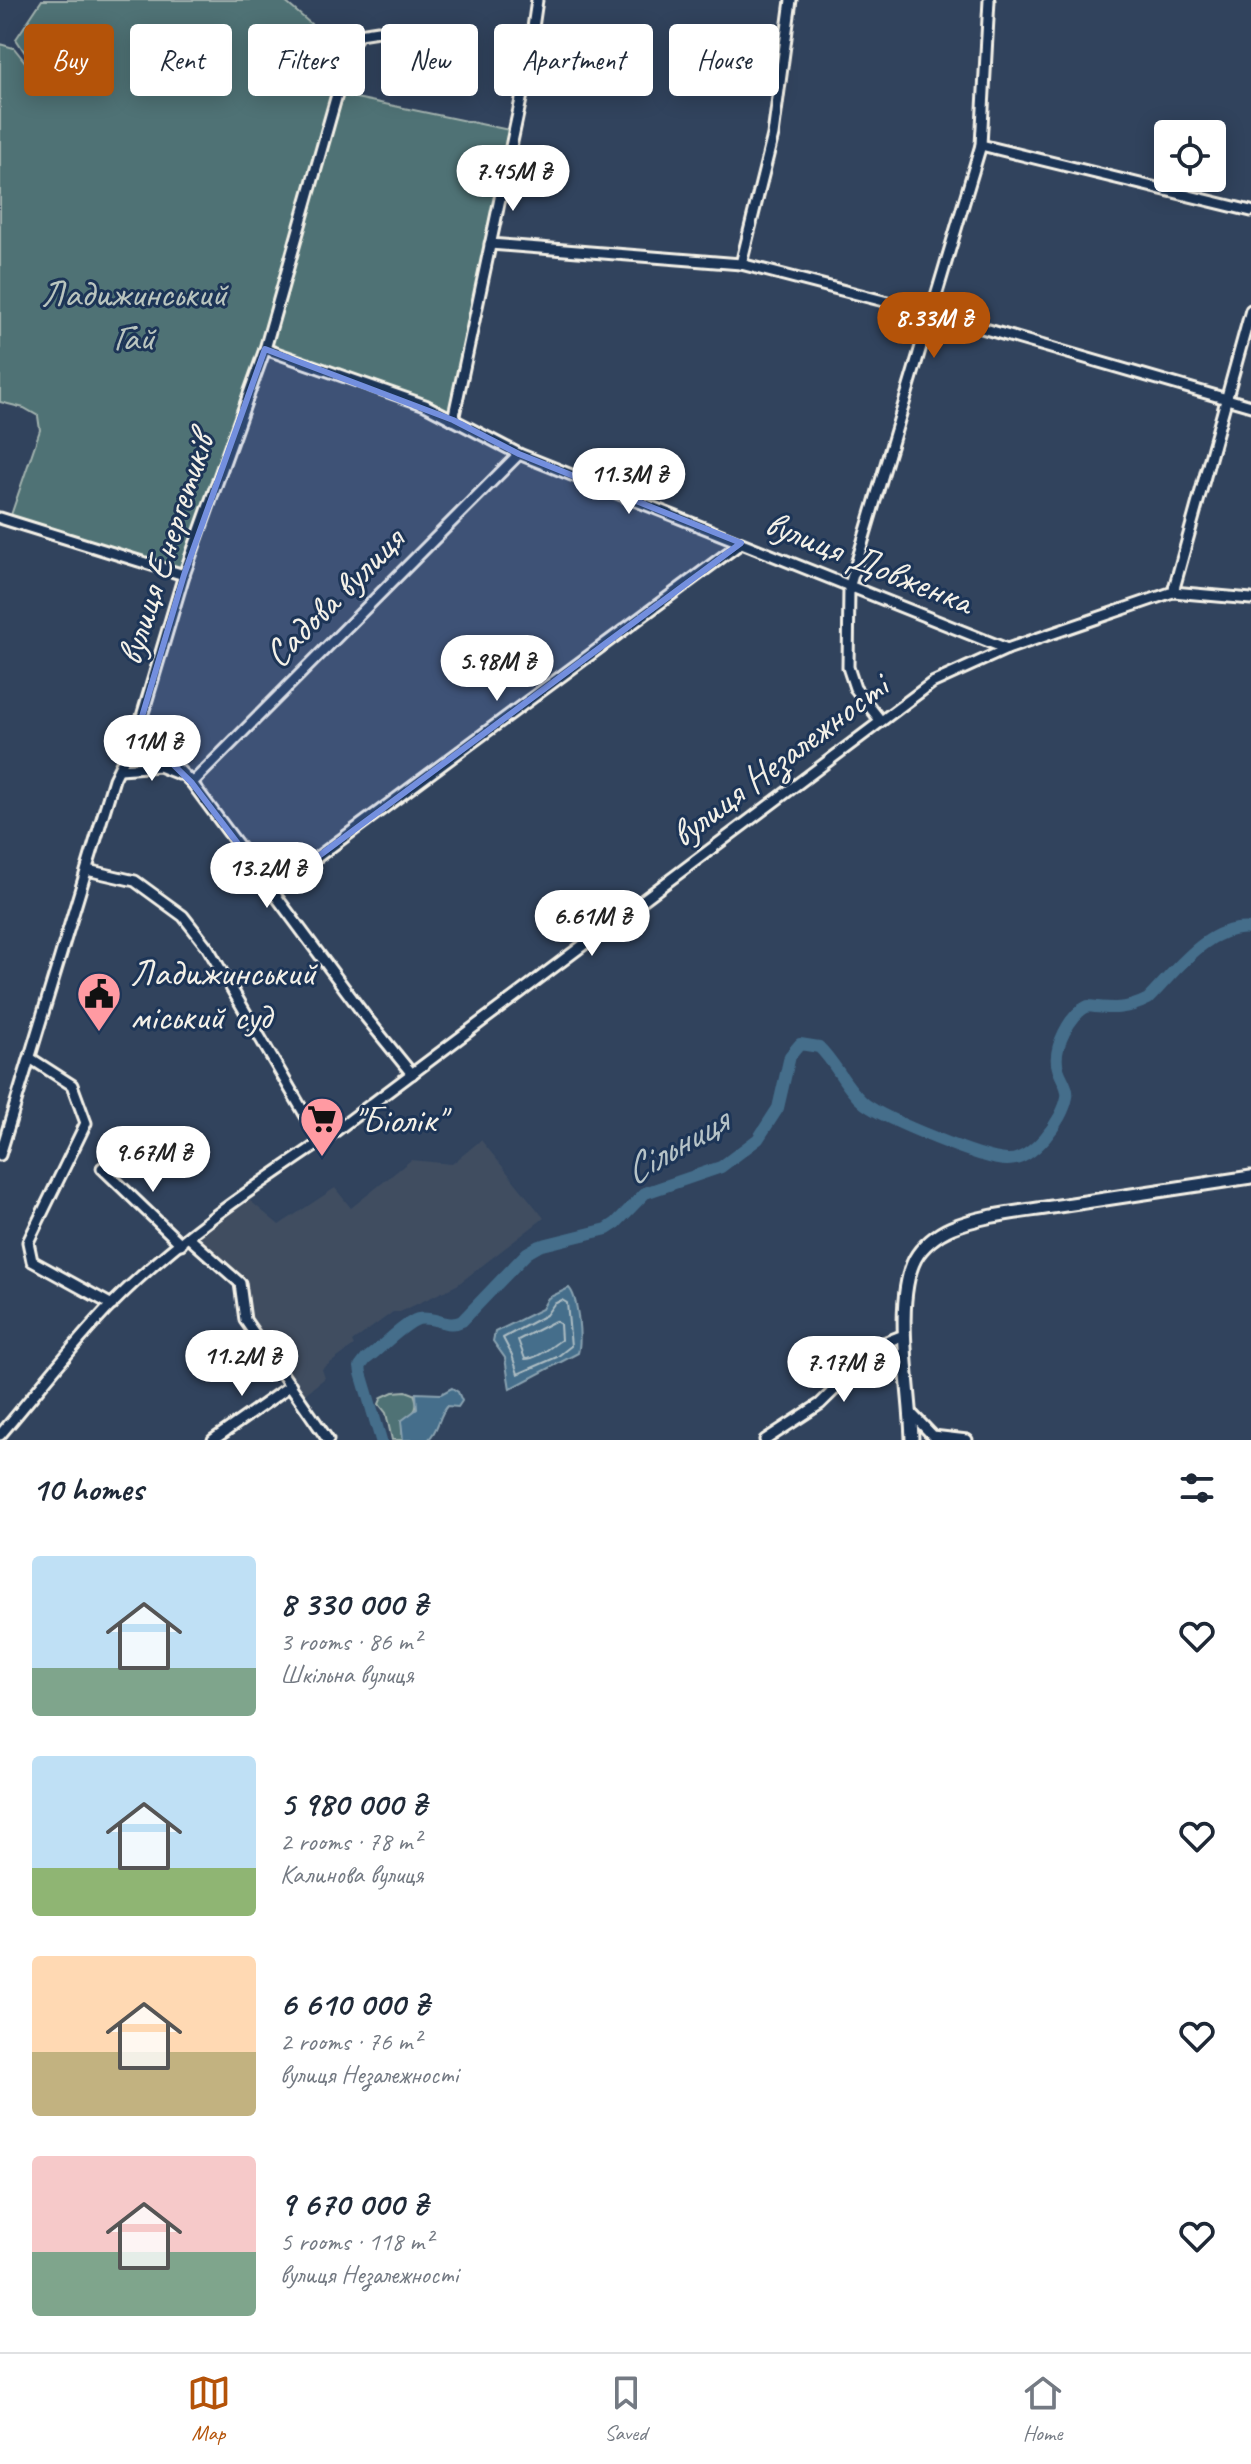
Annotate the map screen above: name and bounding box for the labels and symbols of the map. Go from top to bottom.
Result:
pin: 7.45M ₴ [439,145,587,213]
park label: Ладижинський Гай [41,270,229,361]
pin: 8.33M ₴ [860,292,1008,360]
street label: вулиця Енергетиків [105,419,227,671]
pin: 11.3M ₴ [555,448,703,516]
street label: вулиця Довженка [759,499,983,626]
street label: Садова вулиця [254,515,416,677]
pin: 5.98M ₴ [423,635,571,703]
street label: вулиця Незалежності [661,660,900,857]
pin: 11M ₴ [96,715,208,783]
pin: 13.2M ₴ [193,842,341,910]
pin: 6.61M ₴ [518,890,666,958]
place label: Ладижинський міський суд [130,949,318,1040]
public building icon: Ладижинський міський суд [75,970,123,1033]
water label: Сільниця [614,1093,742,1196]
supermarket icon: "Біолік" [298,1095,346,1158]
place label: "Біолік" [353,1096,452,1143]
pin: 9.67M ₴ [79,1126,227,1194]
pin: 11.2M ₴ [168,1330,316,1398]
pin: 7.17M ₴ [770,1336,918,1404]

